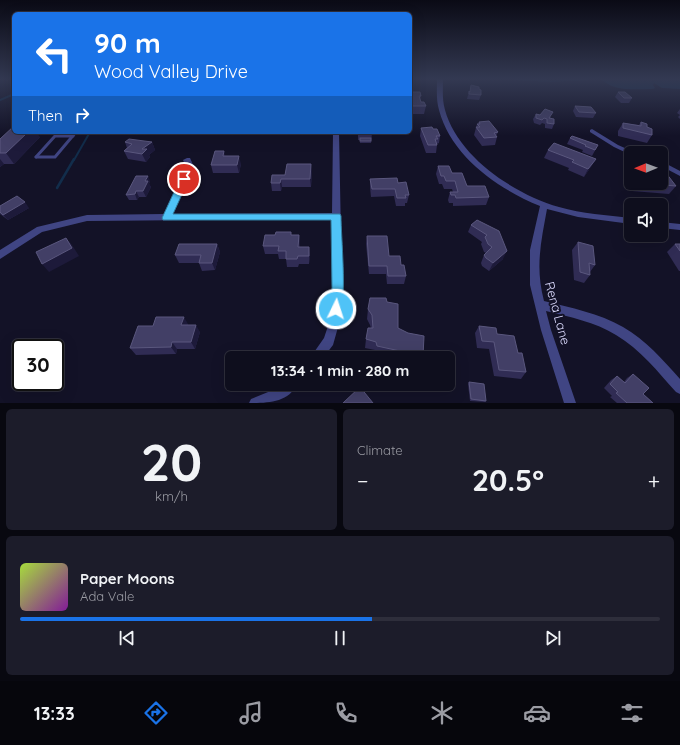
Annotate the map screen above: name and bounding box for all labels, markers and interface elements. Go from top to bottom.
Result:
text: 90 m [94,25,161,60]
icon: left [28,28,80,80]
text: Wood Valley Drive [94,60,248,83]
icon: right [71,104,93,126]
text: Then [28,106,63,125]
north arrow [624,146,668,190]
map controls [624,146,668,242]
pin [167,162,201,196]
icon: arrive [173,168,195,190]
button: sound [624,198,668,242]
street label: Rena Lane [542,280,574,346]
position arrow [315,288,357,330]
speed limit sign: 30 [12,339,64,391]
text: 13:34 · 1 min · 280 m [271,361,409,380]
text: 20 [141,429,202,494]
text: Climate [357,442,403,458]
text: 20.5° [472,461,544,499]
text: − [357,467,368,495]
text: + [648,467,660,495]
text: km/h [155,488,188,504]
text: Paper Moons [80,569,175,588]
text: Ada Vale [80,588,134,604]
icon: previous [116,627,138,649]
icon: pause [329,627,351,649]
icon: next [542,627,564,649]
icon: directions [142,699,170,727]
icon: music [237,699,265,727]
icon: phone [332,699,360,727]
icon: climate [428,699,456,727]
icon: car [523,699,551,727]
icon: filters [618,699,646,727]
text: 13:33 [34,702,75,725]

